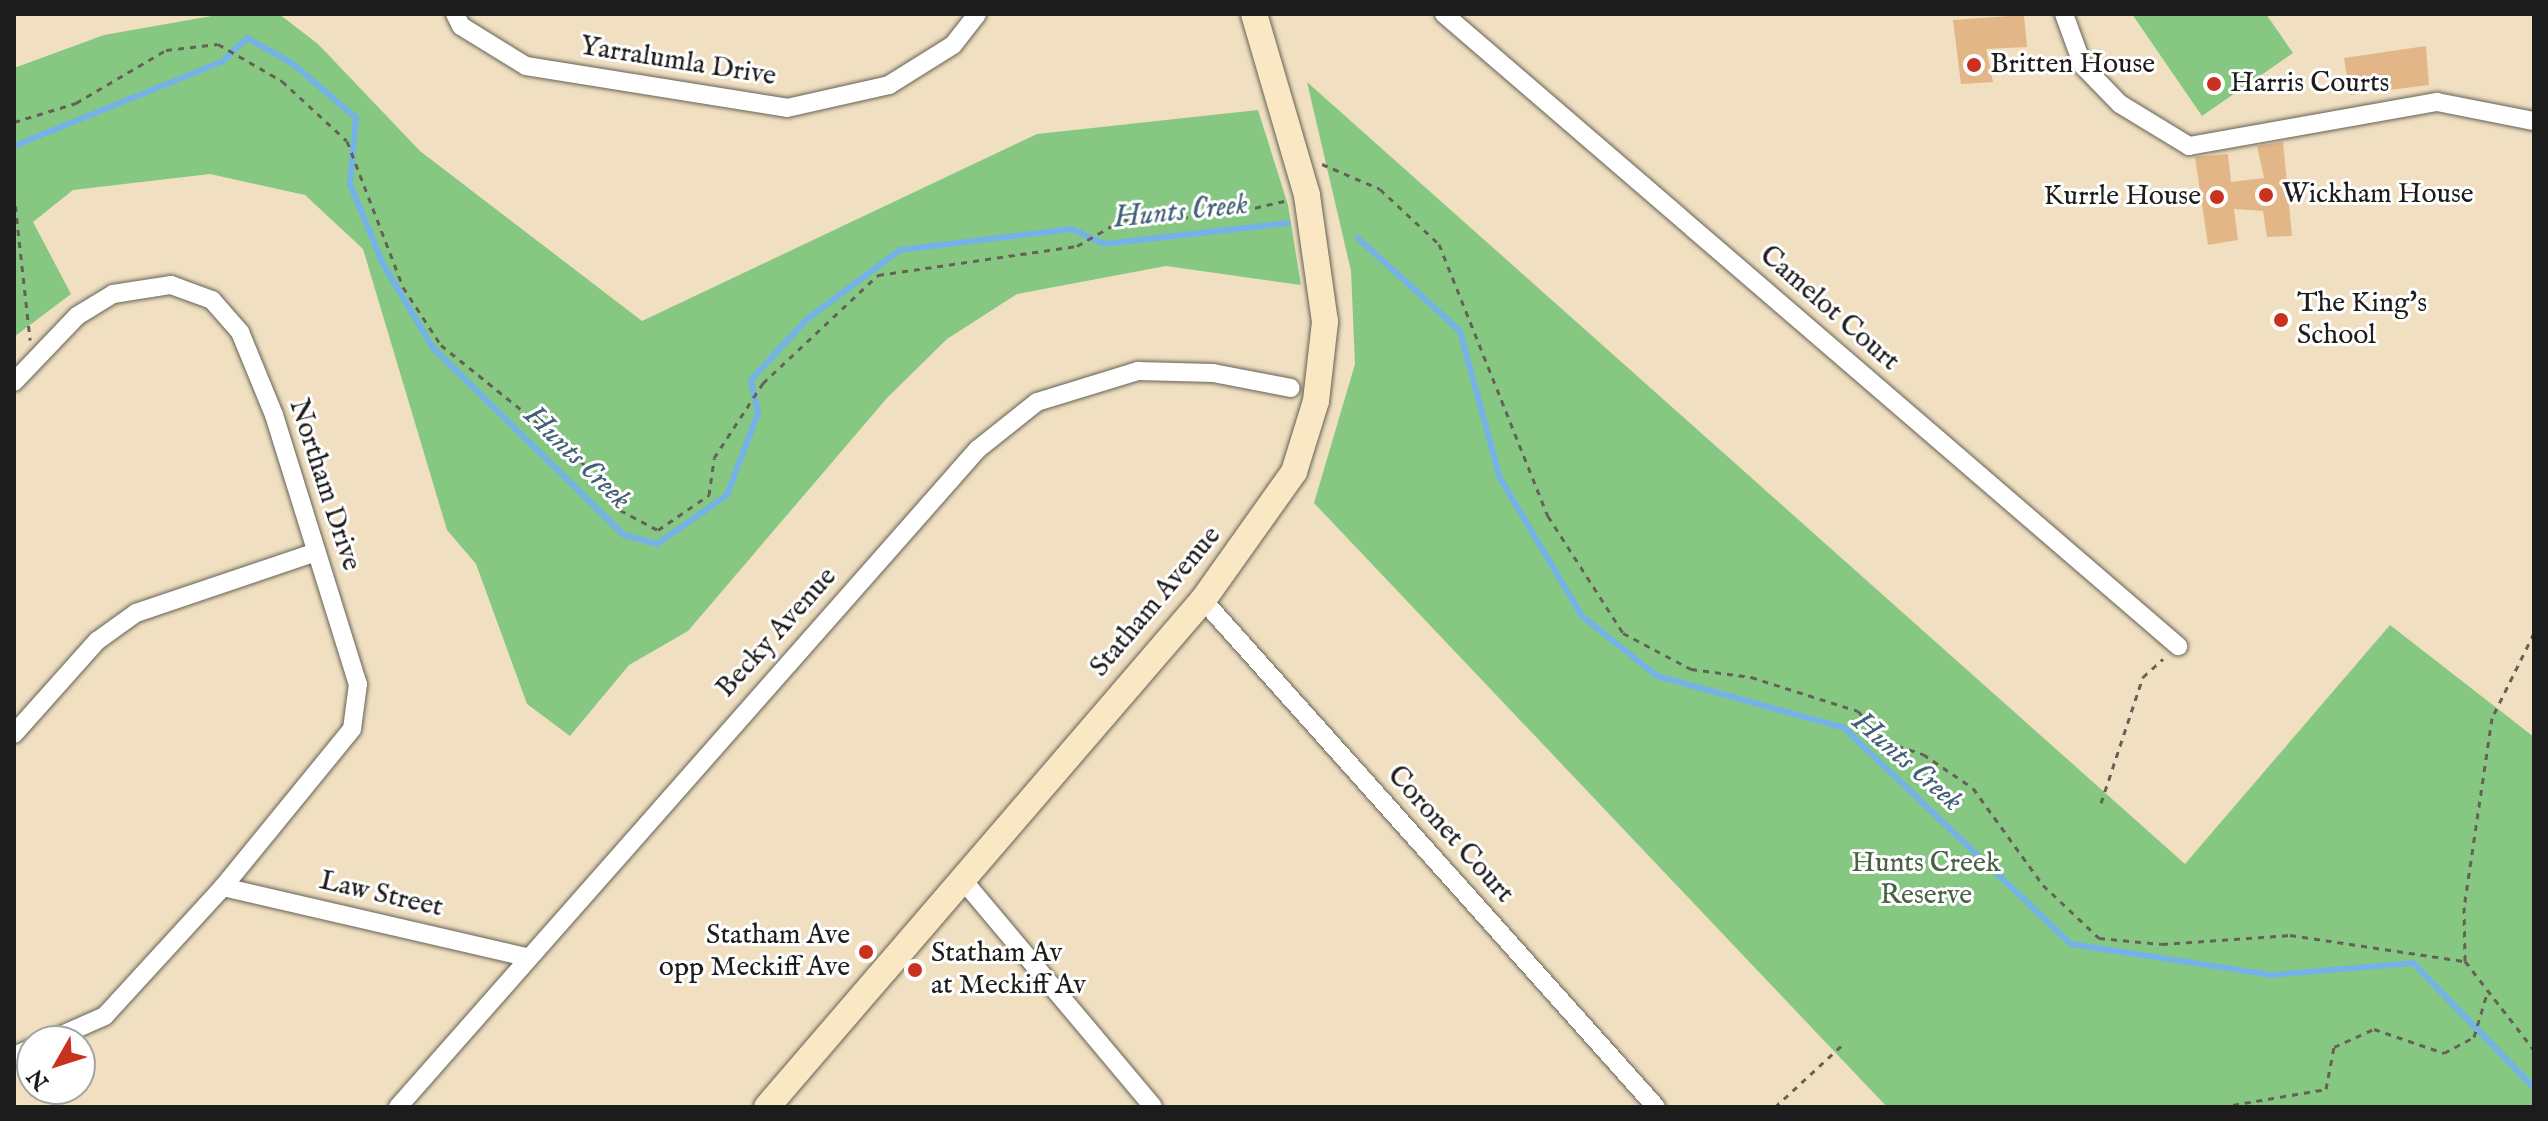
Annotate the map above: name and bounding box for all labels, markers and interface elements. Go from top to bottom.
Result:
street label: Yarralumla Drive [578,30,778,94]
place label: Britten House [1990,48,2155,82]
marker: Britten House [1965,56,1983,74]
place label: Harris Courts [2230,67,2389,101]
marker: Harris Courts [2205,75,2223,93]
place label: Wickham House [2282,178,2474,212]
place label: Kurrle House [2043,180,2201,214]
marker: Wickham House [2257,186,2275,204]
water label: Hunts Creek [1112,187,1250,237]
marker: Kurrle House [2208,188,2226,206]
street label: Camelot Court [1752,239,1906,379]
place label: The King's School [2297,287,2427,353]
marker: The King's School [2272,311,2290,329]
street label: Northam Drive [280,395,368,575]
water label: Hunts Creek [516,398,638,518]
street label: Statham Avenue [1083,520,1229,684]
street label: Becky Avenue [710,561,844,705]
water label: Hunts Creek [1844,704,1970,820]
street label: Coronet Court [1380,759,1520,911]
park label: Hunts Creek Reserve [1851,847,2001,913]
street label: Law Street [316,864,446,926]
place label: Statham Ave opp Meckiff Ave [659,919,850,985]
place label: Statham Av at Meckiff Av [931,937,1086,1003]
marker: Statham Ave opp Meckiff Ave [857,943,875,961]
marker: Statham Av at Meckiff Av [906,961,924,979]
north arrow [16,1025,96,1105]
text: N [22,1063,56,1095]

